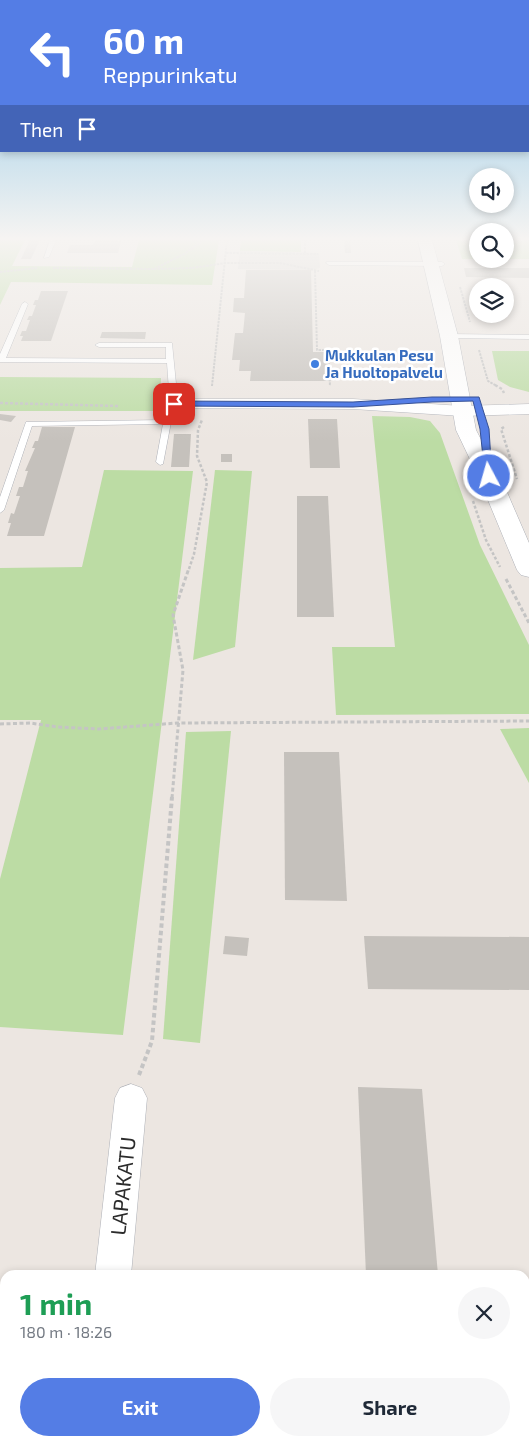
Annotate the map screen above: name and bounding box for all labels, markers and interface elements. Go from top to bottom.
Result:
text: 60 m [103,19,184,61]
icon: left [20,20,85,85]
text: Reppurinkatu [103,61,238,87]
icon: arrive [73,115,101,143]
text: Then [20,118,63,141]
map controls [469,168,514,323]
button: sound [469,168,514,213]
button: search [469,223,514,268]
button: layers [469,278,514,323]
place label: Mukkulan Pesu Ja Huoltopalvelu [325,346,443,381]
marker: Mukkulan Pesu Ja Huoltopalvelu [309,358,321,370]
pin [153,383,195,425]
icon: arrive [160,390,188,418]
position arrow [462,449,514,501]
street label: LAPAKATU [104,1135,140,1237]
text: 1 min [20,1285,92,1321]
button: close [458,1287,510,1339]
text: 180 m · 18:26 [20,1322,112,1341]
button: Exit [20,1378,260,1436]
button: Share [270,1378,510,1436]

